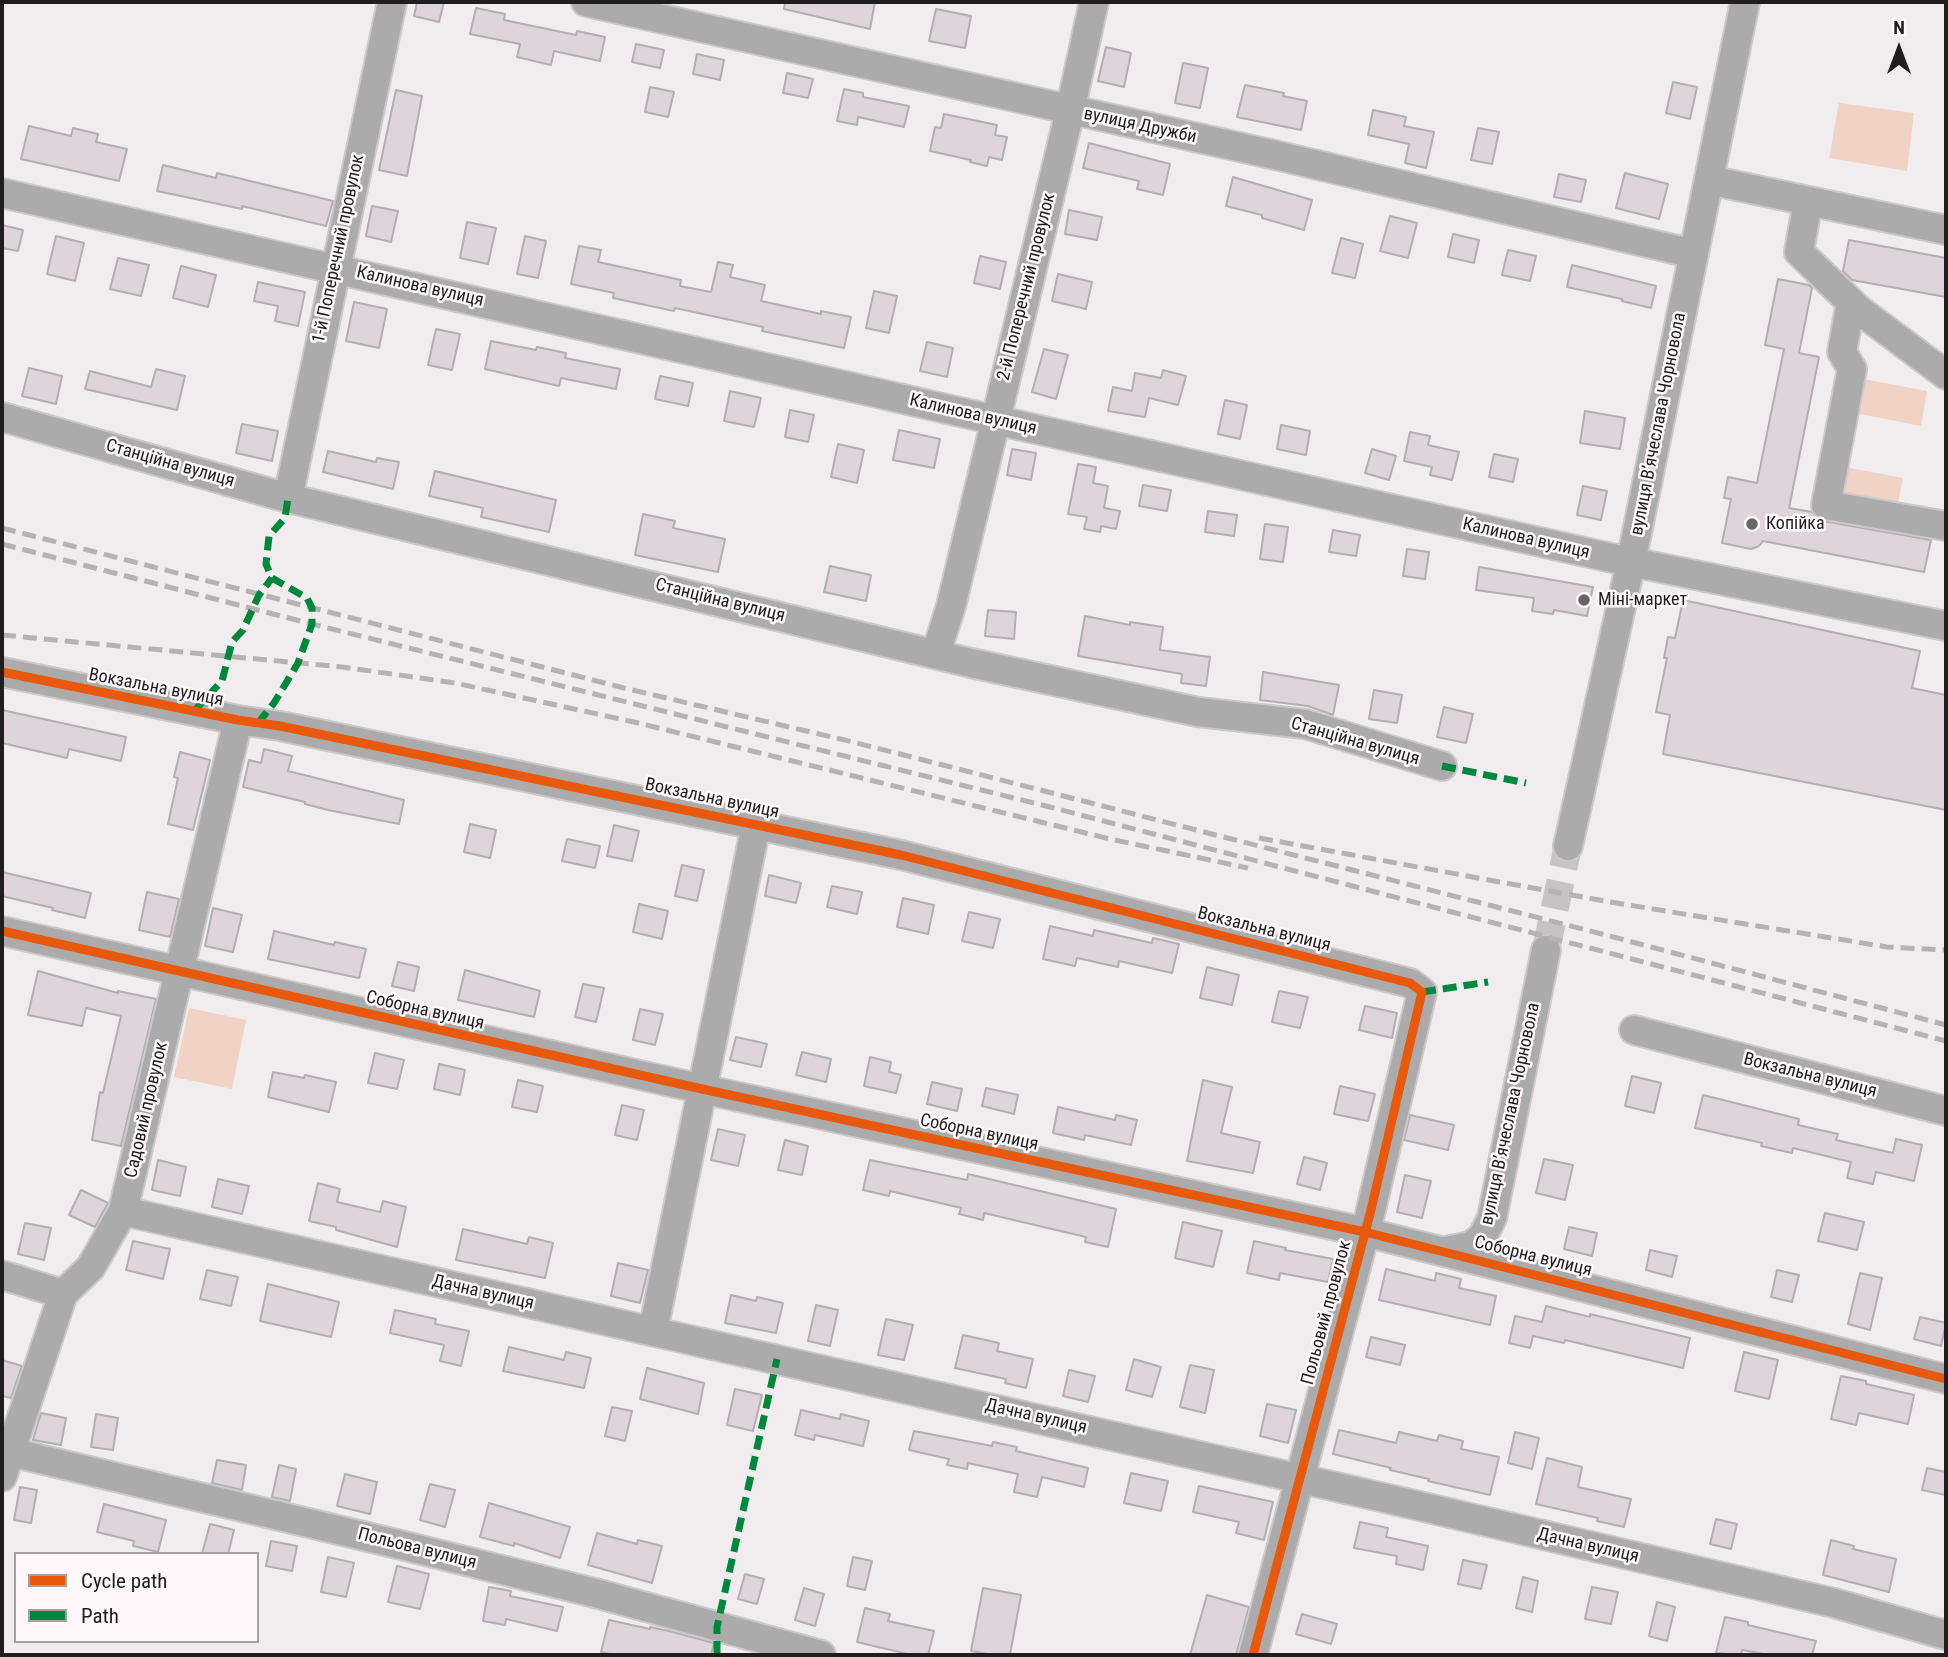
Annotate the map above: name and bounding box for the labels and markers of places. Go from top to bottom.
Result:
place label: Копійка [1766,513,1825,535]
marker: Копійка [1744,516,1760,532]
place label: Міні-маркет [1598,589,1687,611]
marker: Міні-маркет [1576,592,1592,608]

